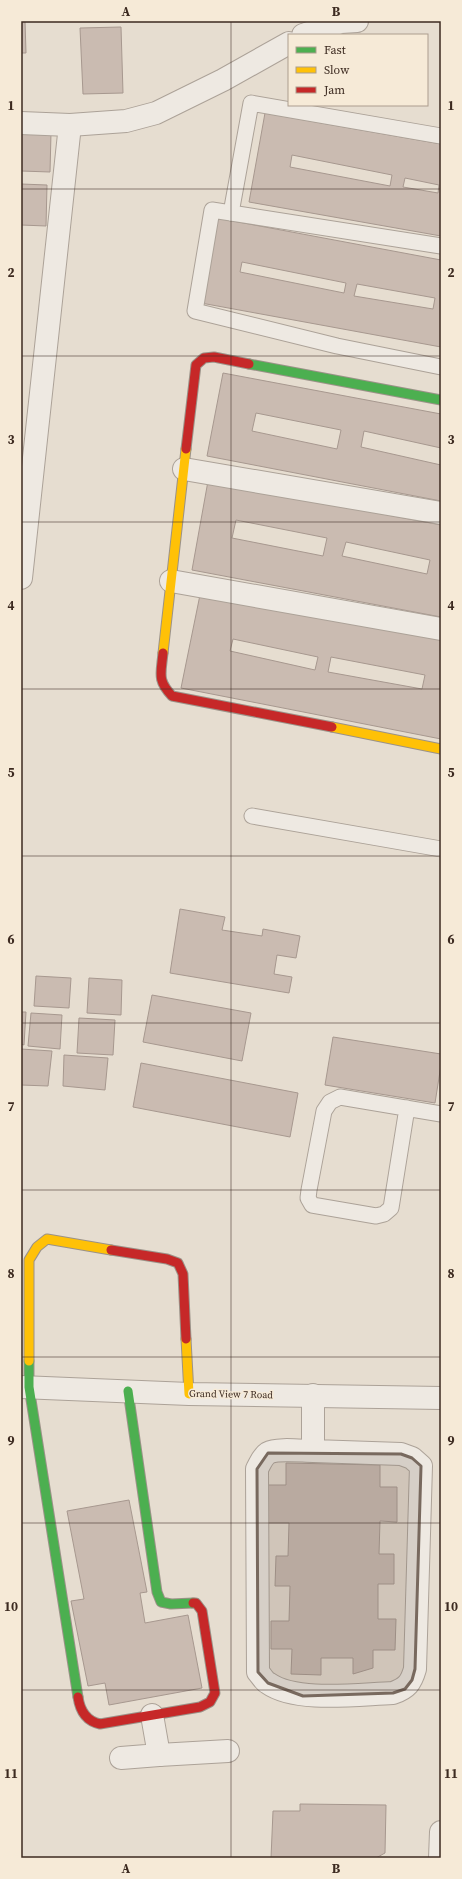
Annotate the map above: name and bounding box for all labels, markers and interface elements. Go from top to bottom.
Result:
text: A [122,3,131,20]
text: B [332,3,341,20]
legend [288,34,428,106]
text: Fast [324,42,346,58]
text: Slow [324,62,350,78]
text: Jam [323,82,345,98]
text: 1 [7,97,15,114]
text: 1 [447,97,455,114]
text: 2 [7,264,15,281]
text: 2 [447,264,455,281]
text: 3 [7,431,15,448]
text: 3 [447,431,455,448]
text: 4 [7,597,15,614]
text: 4 [447,597,455,614]
text: 5 [7,764,15,781]
text: 5 [447,764,455,781]
text: 6 [7,931,15,948]
text: 6 [447,931,455,948]
text: 7 [7,1098,15,1115]
text: 7 [447,1098,455,1115]
text: 8 [7,1265,15,1282]
text: 8 [447,1265,455,1282]
street label: Grand View 7 Road [189,1387,273,1401]
text: 9 [7,1432,15,1449]
text: 9 [447,1432,455,1449]
text: 10 [4,1598,18,1615]
text: 10 [444,1598,458,1615]
text: 11 [4,1765,18,1782]
text: 11 [444,1765,458,1782]
text: A [122,1860,131,1877]
text: B [332,1860,341,1877]

